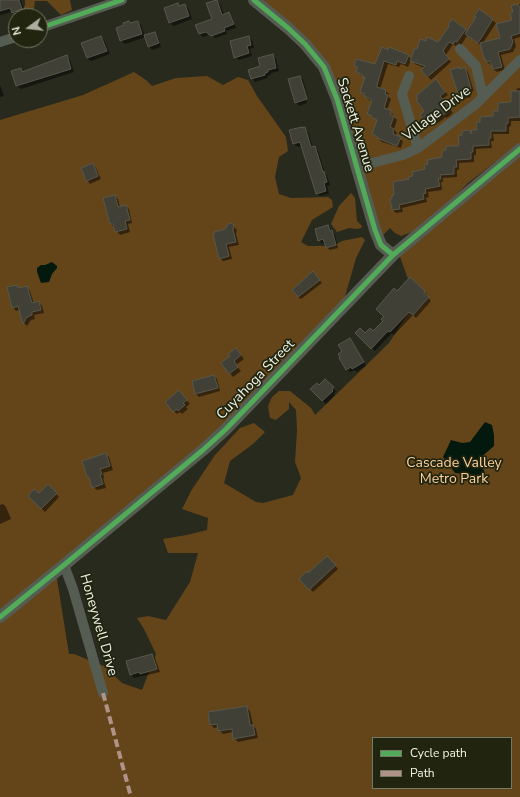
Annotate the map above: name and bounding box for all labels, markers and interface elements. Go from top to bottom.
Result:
north arrow [8,8,48,48]
text: N [9,25,25,37]
street label: Sackett Avenue [333,76,377,174]
street label: Village Drive [400,83,474,145]
street label: Cuyahoga Street [214,336,298,424]
park label: Cascade Valley Metro Park [406,456,502,488]
street label: Honeywell Drive [75,572,121,678]
legend [372,737,512,789]
text: Cycle path [410,745,467,761]
text: Path [410,765,435,781]

